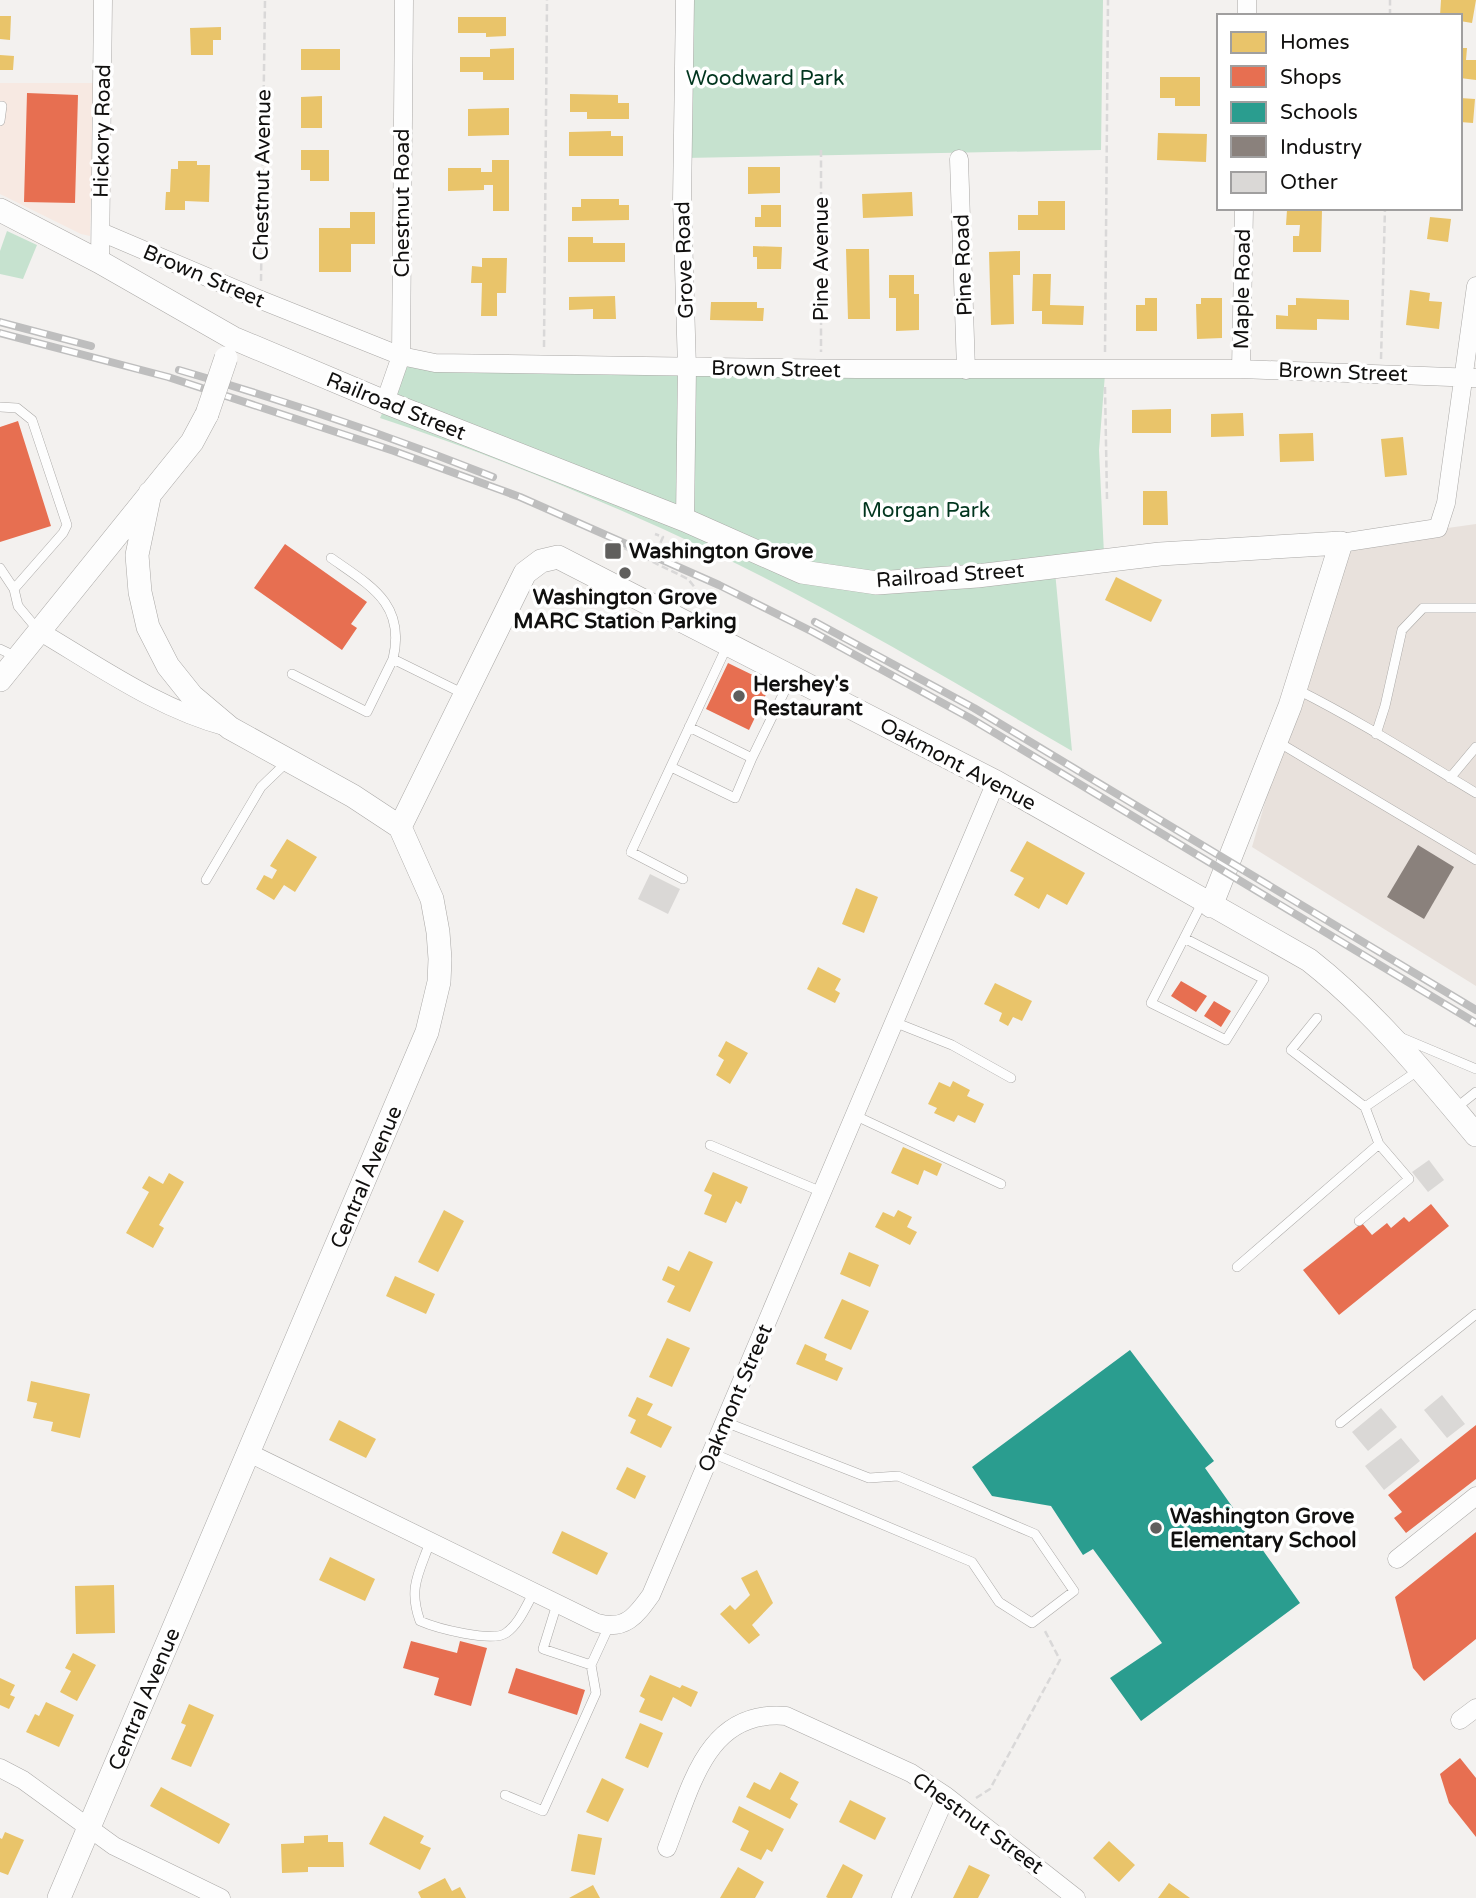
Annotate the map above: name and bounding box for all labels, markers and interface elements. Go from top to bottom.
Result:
legend [1217,14,1462,210]
text: Homes [1280,30,1350,55]
street label: Hickory Road [89,64,116,198]
text: Shops [1280,65,1342,90]
park label: Woodward Park [686,66,844,91]
street label: Chestnut Avenue [249,89,276,261]
text: Schools [1280,100,1358,125]
street label: Chestnut Road [390,128,415,278]
text: Industry [1280,135,1362,160]
text: Other [1280,170,1338,195]
street label: Pine Avenue [809,197,834,321]
street label: Grove Road [670,201,699,319]
street label: Pine Road [949,214,978,316]
street label: Maple Road [1229,228,1256,350]
street label: Brown Street [139,240,268,313]
street label: Brown Street [711,356,841,383]
street label: Brown Street [1278,358,1408,387]
street label: Railroad Street [322,367,469,446]
park label: Morgan Park [862,498,990,523]
place label: Washington Grove [629,539,813,564]
marker: Washington Grove [603,541,623,561]
street label: Railroad Street [875,558,1025,593]
marker: Washington Grove MARC Station Parking [617,565,633,581]
place label: Washington Grove MARC Station Parking [513,585,737,634]
place label: Hershey's Restaurant [753,672,863,721]
marker: Hershey's Restaurant [731,688,747,704]
street label: Oakmont Avenue [875,713,1040,816]
street label: Central Avenue [325,1102,408,1252]
street label: Oakmont Street [693,1321,778,1476]
place label: Washington Grove Elementary School [1170,1504,1357,1553]
marker: Washington Grove Elementary School [1148,1520,1164,1536]
street label: Central Avenue [103,1624,186,1774]
street label: Chestnut Street [907,1767,1048,1879]

